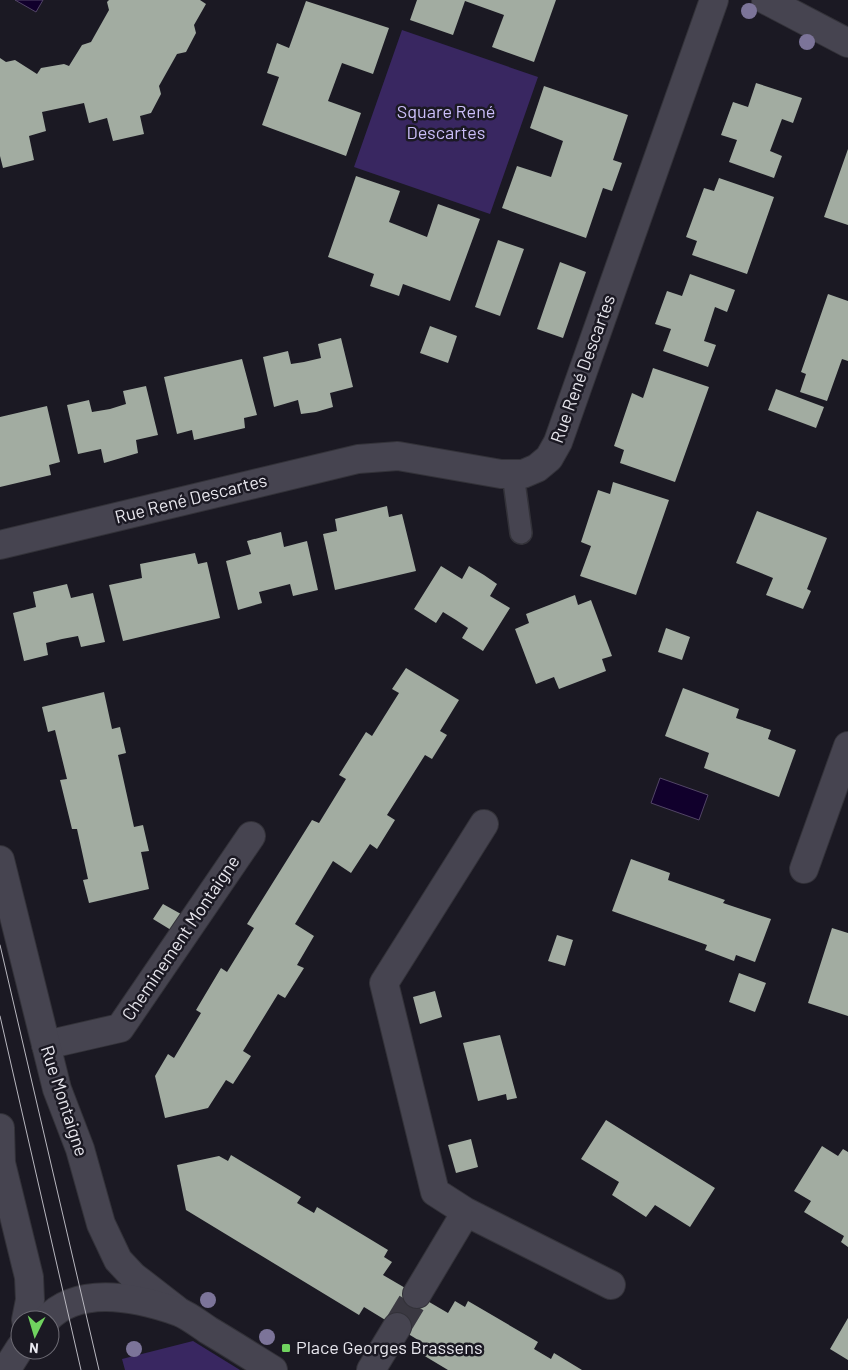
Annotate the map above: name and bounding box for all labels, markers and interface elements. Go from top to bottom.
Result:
park label: Square René Descartes [397,100,495,143]
street label: Rue René Descartes [545,292,619,446]
street label: Rue René Descartes [112,468,269,528]
street label: Cheminement Montaigne [117,851,244,1024]
street label: Rue Montaigne [37,1042,93,1159]
north arrow [10,1310,60,1360]
place label: Place Georges Brassens [296,1336,483,1358]
text: N [28,1340,39,1357]
marker: Place Georges Brassens [280,1342,292,1354]

